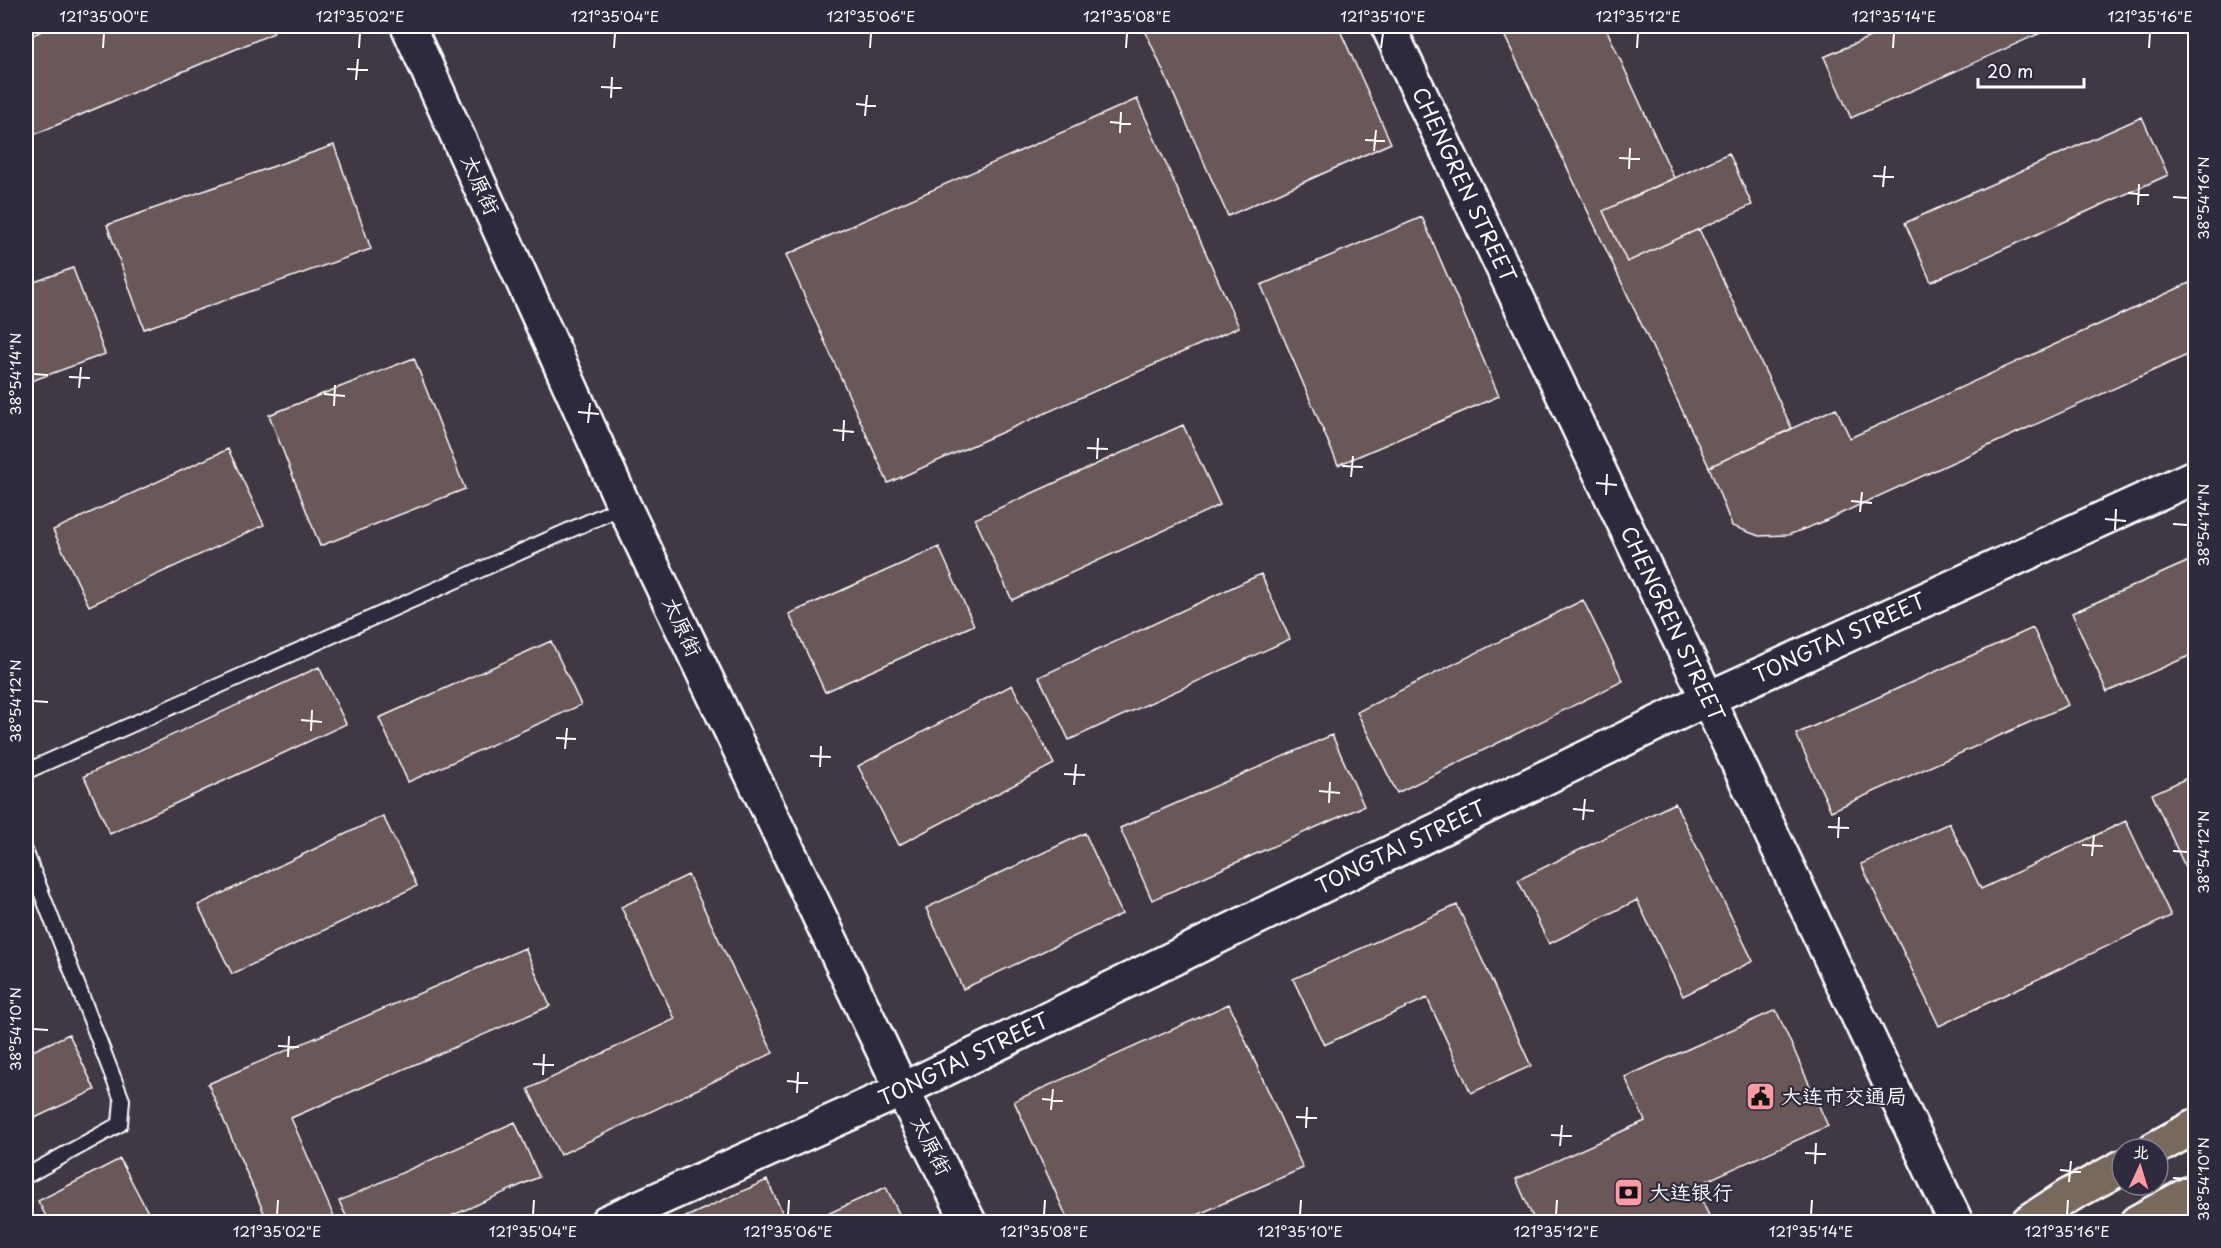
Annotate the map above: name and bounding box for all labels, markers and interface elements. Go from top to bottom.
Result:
text: 121°35'00"E [59,4,149,27]
text: 121°35'02"E [316,4,404,27]
text: 121°35'04"E [571,4,659,27]
text: 121°35'06"E [826,4,916,27]
text: 121°35'08"E [1083,4,1171,27]
text: 121°35'10"E [1340,4,1426,27]
text: 121°35'12"E [1595,4,1681,27]
text: 121°35'14"E [1852,4,1936,27]
text: 121°35'16"E [2107,4,2193,27]
scale bar [1978,51,2084,89]
text: 20 m [1987,57,2033,84]
street label: CHENGREN STREET [1405,81,1526,288]
street label: 太原街 [454,149,509,219]
text: 38°54'16"N [2191,156,2214,240]
text: 38°54'14"N [3,333,26,415]
text: 38°54'14"N [2191,484,2214,566]
street label: CHENGREN STREET [1614,520,1734,727]
street label: TONGTAI STREET [1748,583,1931,690]
street label: 太原街 [656,591,712,661]
text: 38°54'12"N [3,659,26,743]
street label: TONGTAI STREET [1310,791,1491,901]
text: 38°54'12"N [2191,810,2214,894]
text: 38°54'10"N [3,987,26,1071]
street label: TONGTAI STREET [873,1003,1054,1113]
place label: 大连市交通局 [1781,1079,1907,1111]
public building icon: 大连市交通局 [1744,1081,1776,1113]
street label: 太原街 [904,1110,961,1180]
north arrow [2110,1137,2170,1197]
text: 38°54'10"N [2191,1137,2214,1221]
text: 北 [2132,1139,2150,1164]
place label: 大连银行 [1649,1175,1733,1207]
bank icon: 大连银行 [1612,1177,1644,1209]
text: 121°35'02"E [233,1219,321,1242]
text: 121°35'04"E [489,1219,577,1242]
text: 121°35'06"E [743,1219,833,1242]
text: 121°35'08"E [1000,1219,1088,1242]
text: 121°35'10"E [1257,1219,1343,1242]
text: 121°35'12"E [1513,1219,1599,1242]
text: 121°35'14"E [1769,1219,1853,1242]
text: 121°35'16"E [2024,1219,2110,1242]

